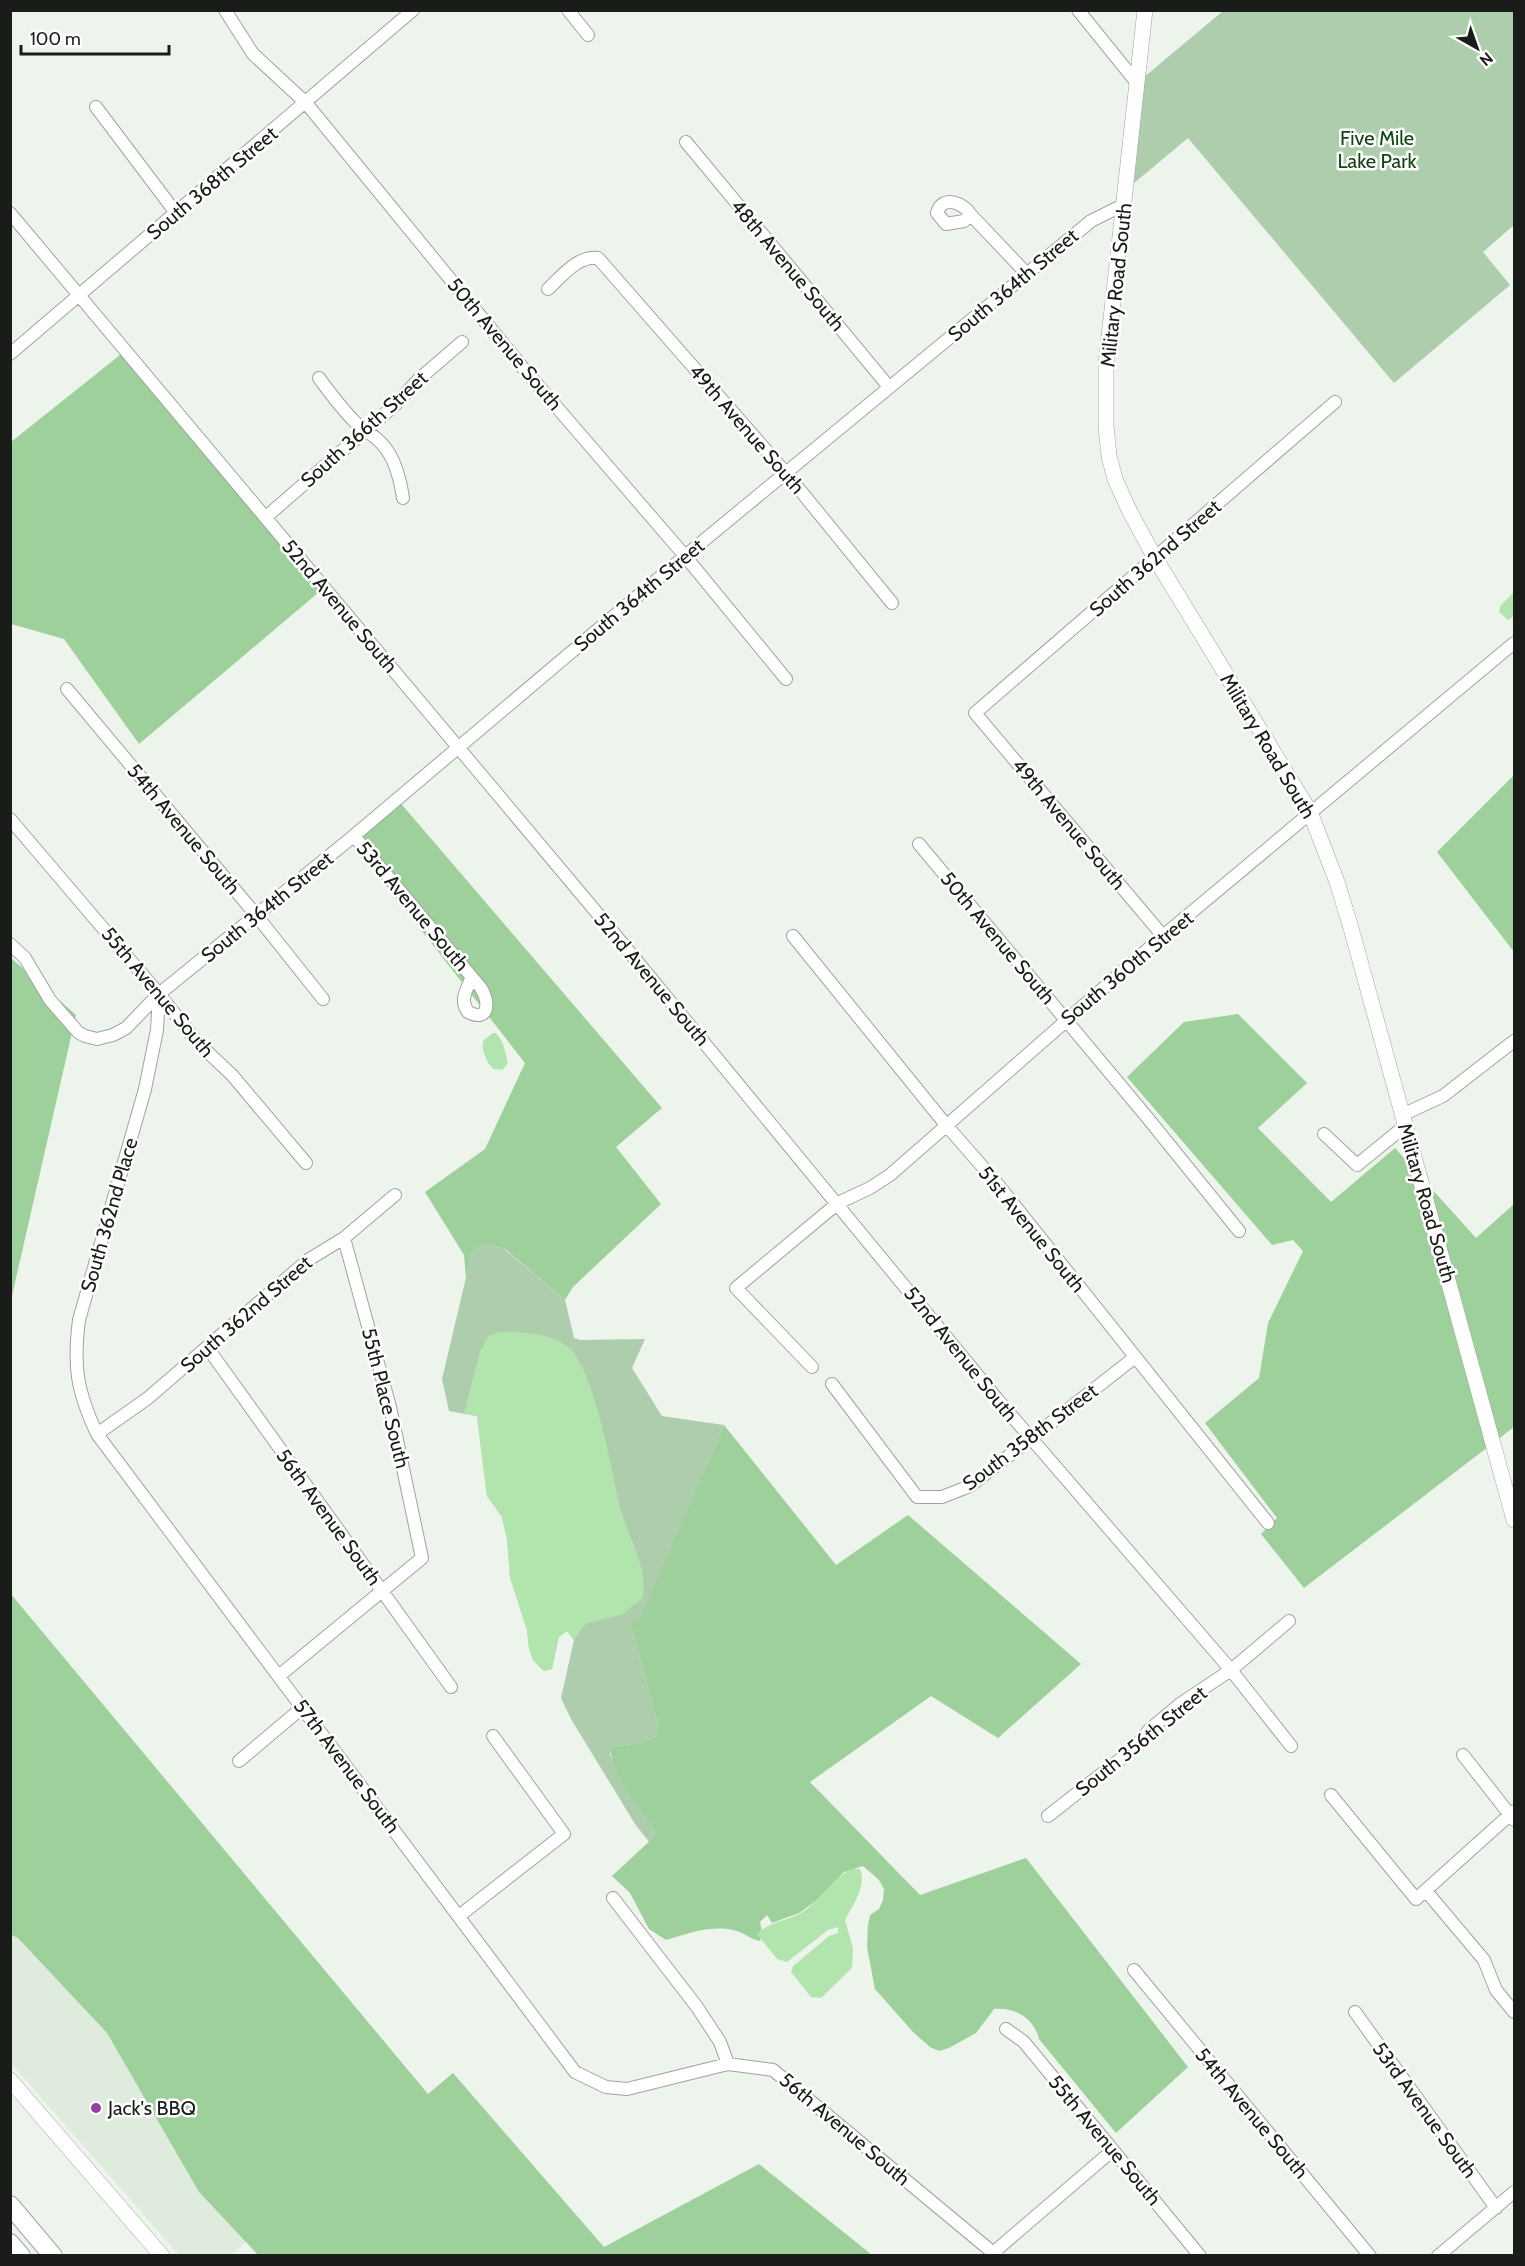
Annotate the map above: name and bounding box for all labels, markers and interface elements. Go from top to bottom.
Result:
scale bar [21,18,170,56]
north arrow [1447,18,1507,78]
text: 100 m [30,28,81,50]
text: N [1476,48,1497,70]
street label: South 368th Street [142,121,282,245]
park label: Five Mile Lake Park [1338,126,1416,173]
street label: 48th Avenue South [726,194,850,336]
street label: Military Road South [1095,202,1137,368]
street label: South 364th Street [943,223,1083,346]
street label: 50th Avenue South [443,273,567,415]
street label: 49th Avenue South [684,359,810,499]
street label: South 366th Street [296,366,433,492]
street label: South 362nd Street [1084,494,1226,622]
street label: South 364th Street [569,533,709,656]
street label: 52nd Avenue South [277,534,403,678]
street label: Military Road South [1215,669,1321,823]
street label: 49th Avenue South [1007,754,1131,894]
street label: 54th Avenue South [122,759,246,899]
street label: 53rd Avenue South [352,836,474,976]
street label: South 364th Street [196,846,338,967]
street label: 50th Avenue South [936,867,1060,1009]
street label: South 360th Street [1056,906,1198,1030]
street label: 52nd Avenue South [589,907,715,1051]
street label: 55th Avenue South [97,922,219,1062]
street label: Military Road South [1393,1120,1461,1286]
street label: South 362nd Place [75,1135,143,1295]
street label: 51st Avenue South [974,1161,1090,1297]
street label: South 362nd Street [175,1250,317,1378]
street label: 52nd Avenue South [899,1282,1023,1426]
street label: 55th Place South [357,1325,415,1471]
street label: South 358th Street [958,1378,1102,1495]
street label: 56th Avenue South [271,1444,387,1590]
street label: South 356th Street [1071,1681,1212,1801]
street label: 57th Avenue South [289,1694,405,1838]
street label: 53rd Avenue South [1368,2037,1482,2183]
street label: 54th Avenue South [1190,2043,1314,2183]
street label: 56th Avenue South [775,2067,915,2191]
street label: 55th Avenue South [1044,2070,1166,2210]
place label: Jack's BBQ [107,2096,196,2120]
marker: Jack's BBQ [89,2101,103,2115]

